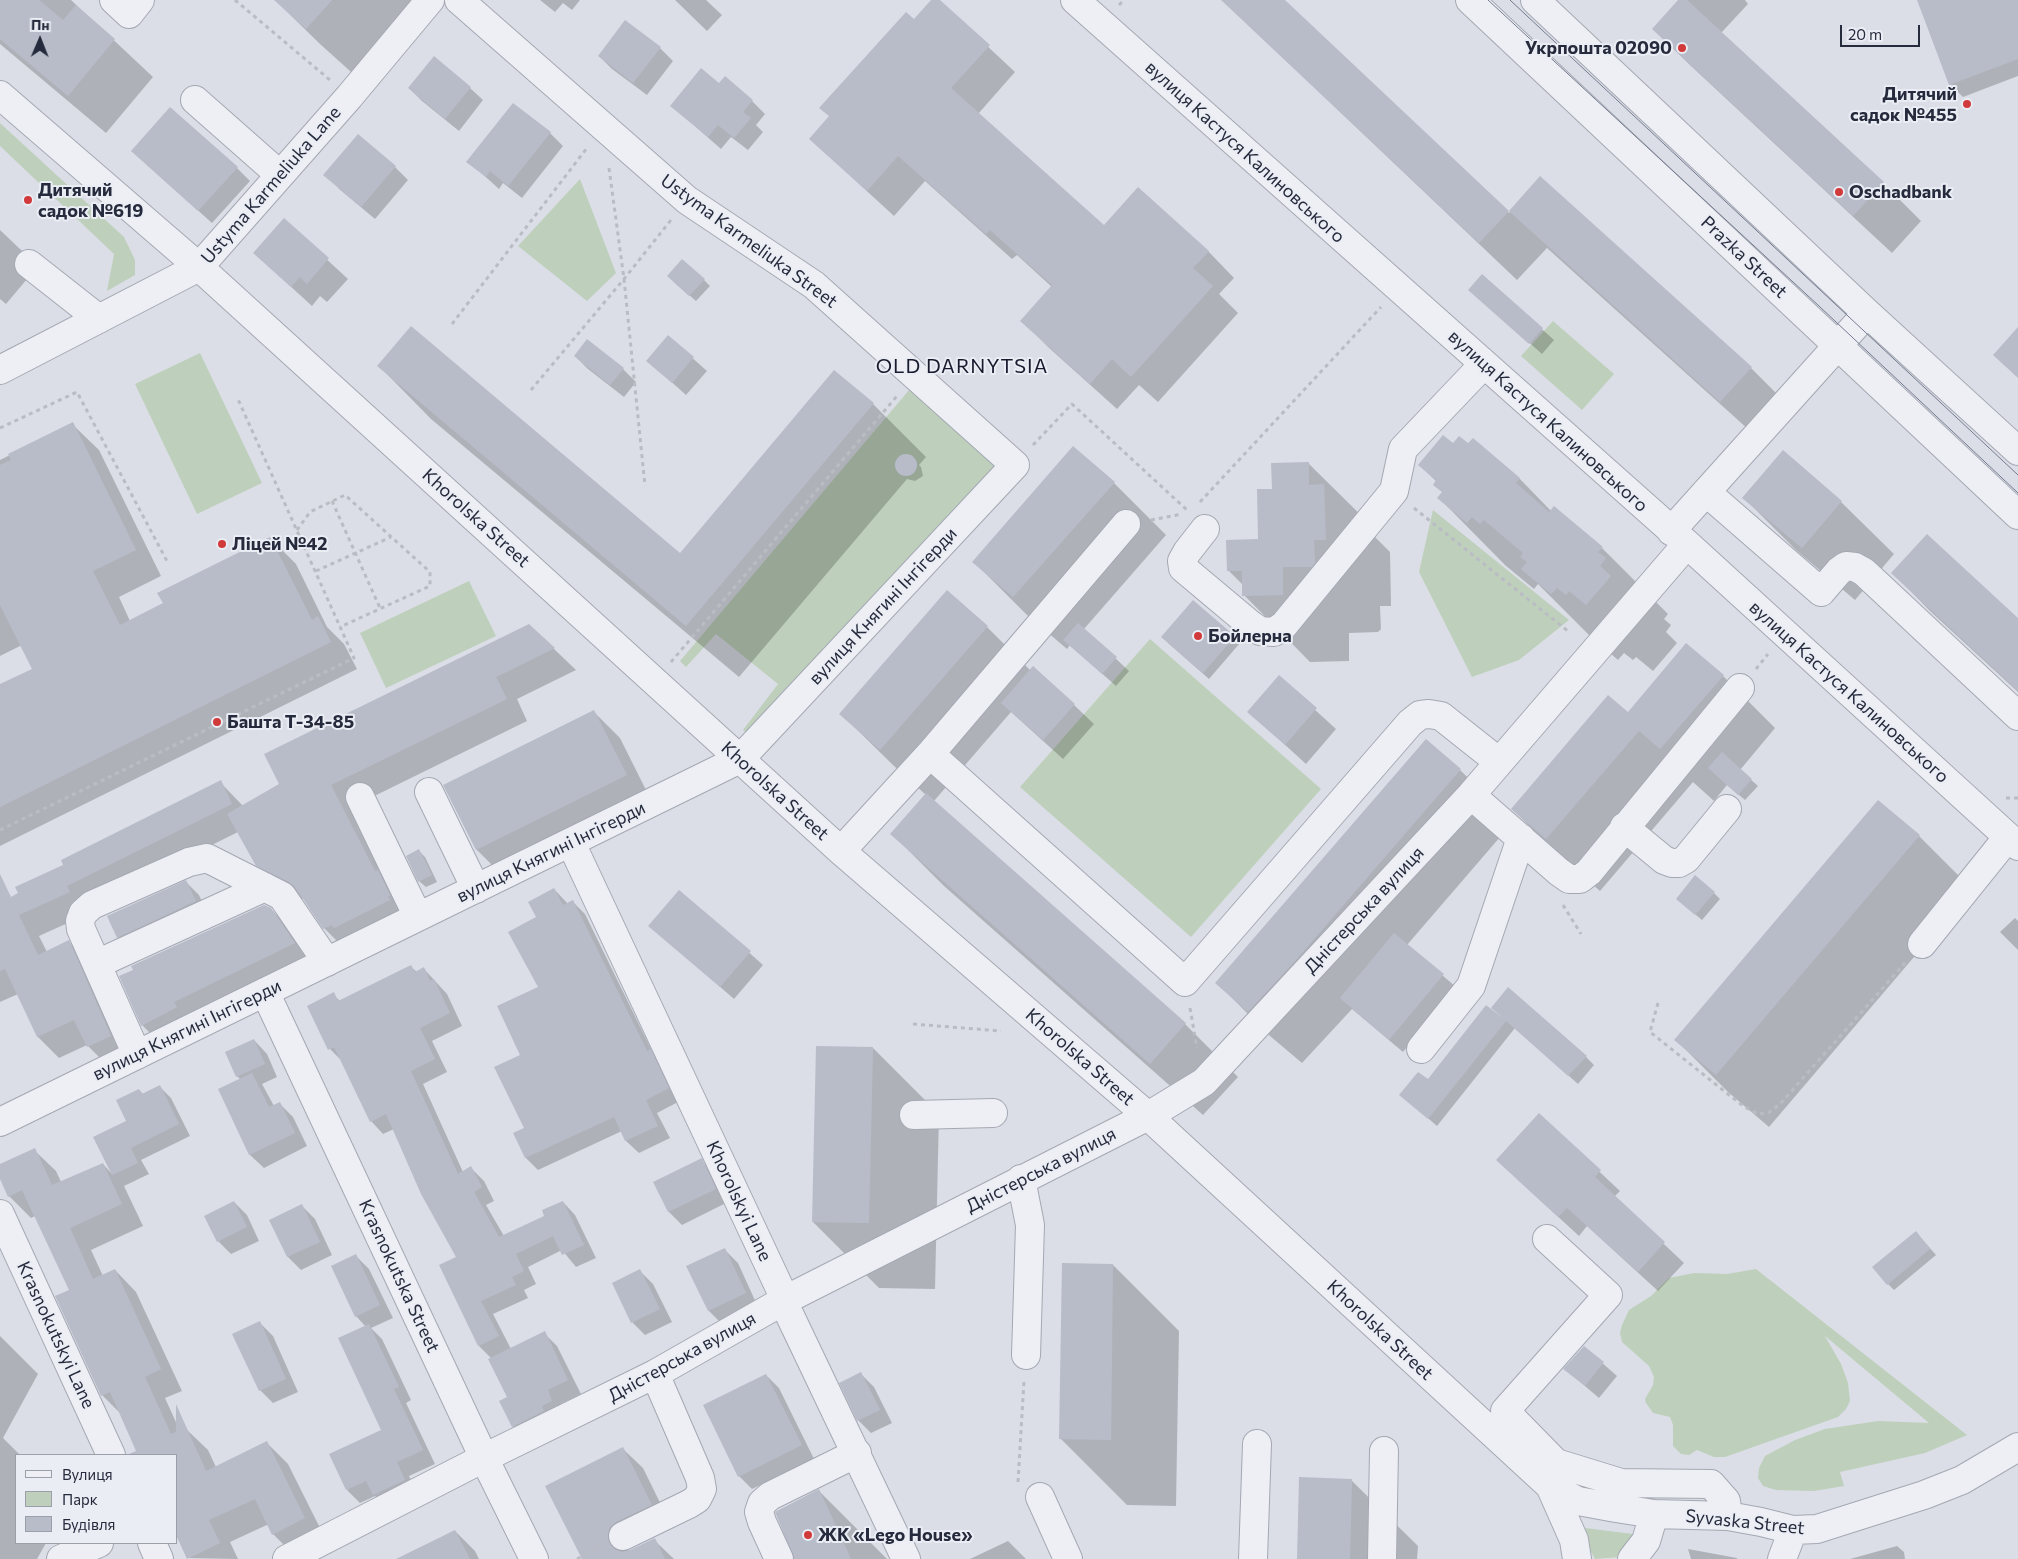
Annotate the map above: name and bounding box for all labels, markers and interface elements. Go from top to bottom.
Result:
north arrow [15,15,65,65]
scale bar [1843,15,1923,47]
text: Пн [31,16,50,33]
text: 20 m [1848,25,1882,43]
place label: Укрпошта 02090 [1525,37,1672,59]
marker: Укрпошта 02090 [1676,42,1688,54]
street label: вулиця Кастуся Калиновського [1141,57,1349,247]
place label: Дитячий садок №455 [1850,83,1957,126]
marker: Дитячий садок №455 [1961,98,1973,110]
street label: Ustyma Karmeliuka Lane [197,102,345,268]
street label: Ustyma Karmeliuka Street [656,170,842,312]
place label: Дитячий садок №619 [38,179,143,222]
place label: Oschadbank [1849,181,1952,203]
marker: Oschadbank [1833,186,1845,198]
marker: Дитячий садок №619 [22,194,34,206]
street label: Prazka Street [1696,212,1792,302]
street label: вулиця Кастуся Калиновського [1444,326,1652,516]
district label: OLD DARNYTSIA [874,354,1050,378]
street label: Khorolska Street [418,464,534,572]
street label: вулиця Княгині Інгігерди [804,523,962,689]
place label: Ліцей №42 [232,533,327,555]
marker: Ліцей №42 [216,538,228,550]
street label: вулиця Кастуся Калиновського [1745,597,1953,787]
place label: Бойлерна [1208,625,1292,647]
marker: Бойлерна [1192,630,1204,642]
place label: Башта Т-34-85 [227,711,354,733]
marker: Башта Т-34-85 [211,716,223,728]
street label: Khorolska Street [717,737,833,845]
street label: вулиця Княгині Інгігерди [453,797,649,907]
street label: Дністерська вулиця [1300,842,1428,978]
street label: вулиця Княгині Інгігерди [89,975,285,1085]
street label: Khorolska Street [1021,1004,1139,1110]
street label: Дністерська вулиця [962,1123,1120,1217]
street label: Khorolskyi Lane [702,1137,776,1265]
street label: Krasnokutska Street [354,1196,444,1356]
street label: Krasnokutskyi Lane [12,1258,100,1412]
street label: Khorolska Street [1323,1275,1437,1385]
street label: Дністерська вулиця [604,1307,760,1407]
legend [15,1454,178,1544]
text: Вулиця [62,1465,113,1483]
text: Парк [62,1490,98,1508]
street label: Syvaska Street [1684,1505,1806,1539]
text: Будівля [62,1515,115,1533]
place label: ЖК «Lego House» [818,1524,973,1546]
marker: ЖК «Lego House» [802,1529,814,1541]

